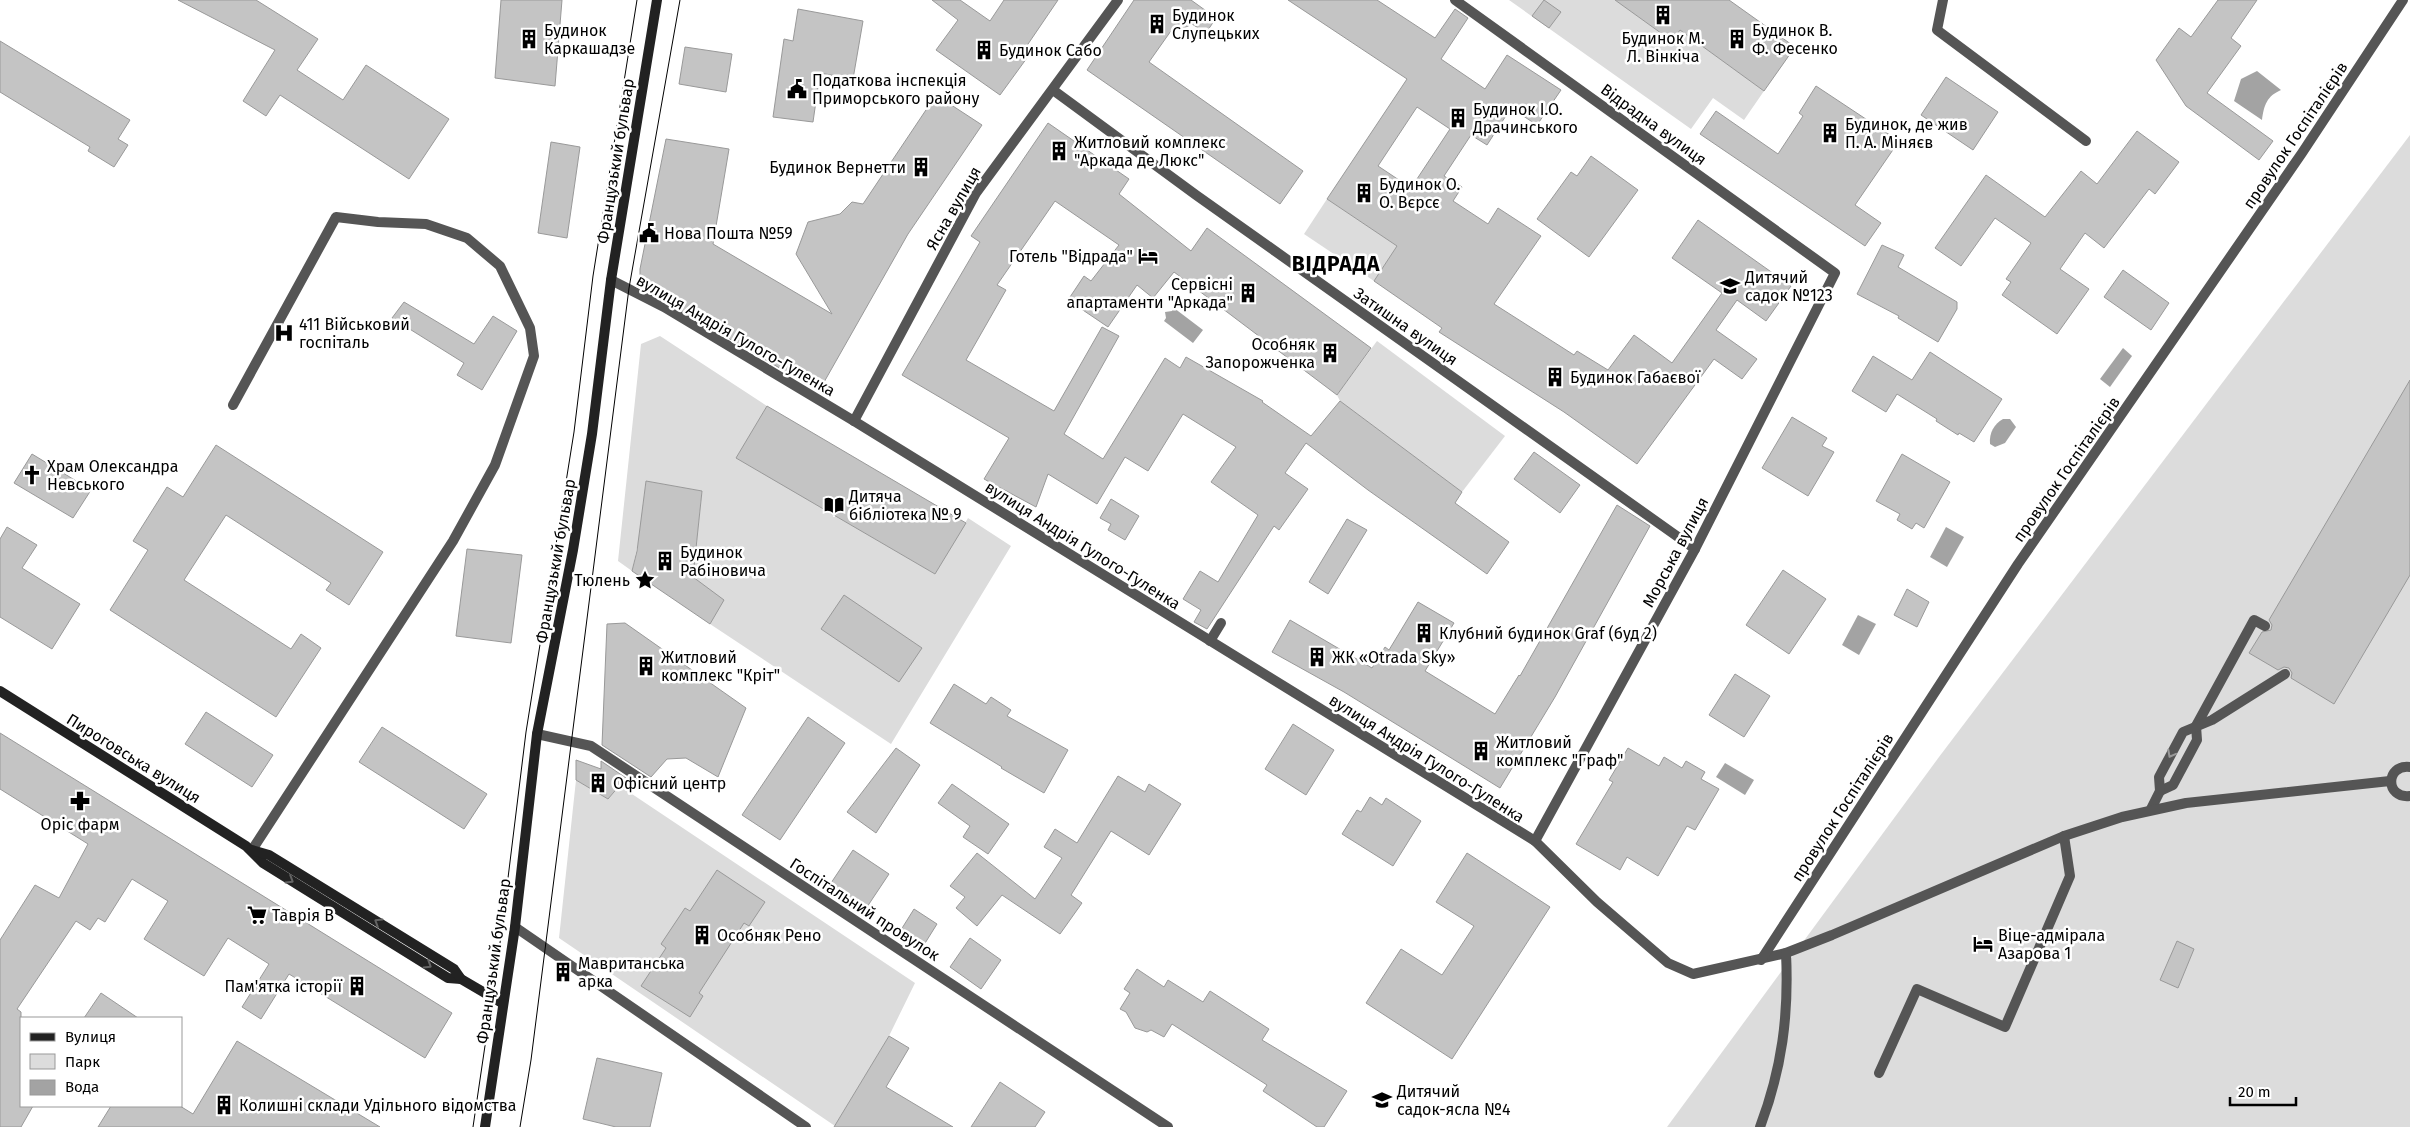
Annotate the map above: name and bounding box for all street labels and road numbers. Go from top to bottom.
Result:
street label: провулок Госпіталієрів [2239,58,2352,212]
street label: Французький бульвар [593,77,638,245]
street label: Відрадна вулиця [1597,80,1710,169]
street label: Ясна вулиця [922,163,985,253]
street label: вулиця Андрія Гулого-Гуленка [633,271,839,400]
street label: Затишна вулиця [1350,284,1461,369]
street label: провулок Госпіталієрів [2009,393,2124,546]
street label: Французький бульвар [532,477,579,645]
street label: вулиця Андрія Гулого-Гуленка [982,477,1184,613]
street label: Морська вулиця [1638,494,1712,610]
street label: вулиця Андрія Гулого-Гуленка [1326,690,1528,826]
street label: Пироговська вулиця [63,709,204,807]
street label: провулок Госпіталієрів [1787,730,1898,885]
street label: Госпітальний провулок [786,854,944,965]
street label: Французький бульвар [472,877,515,1045]

